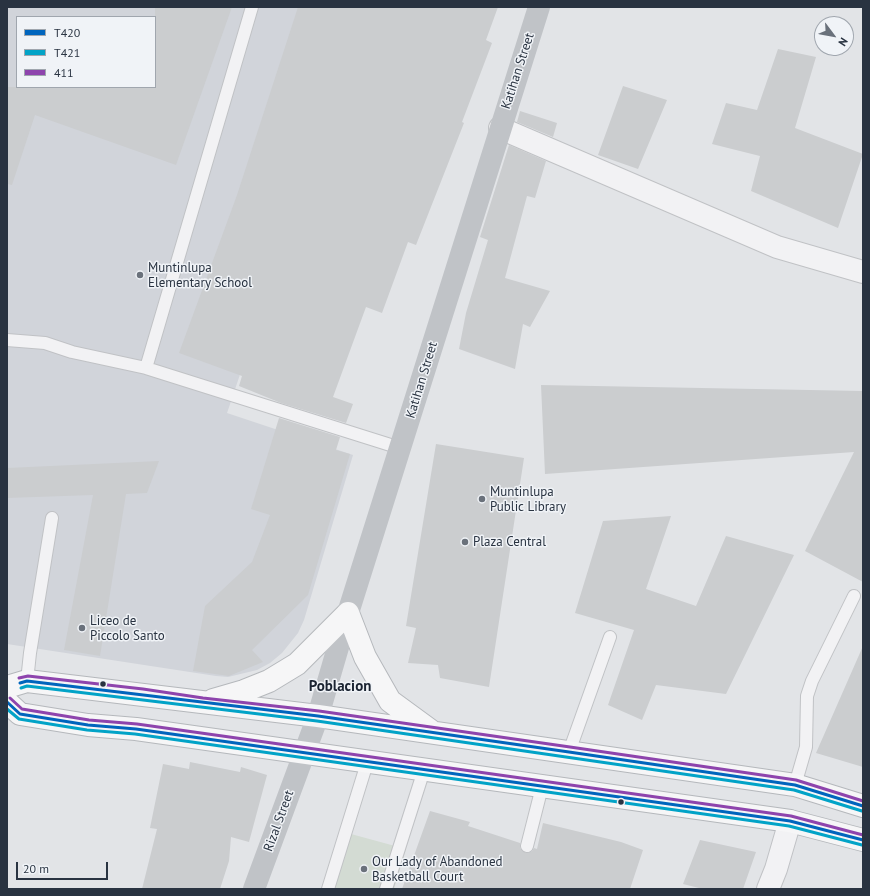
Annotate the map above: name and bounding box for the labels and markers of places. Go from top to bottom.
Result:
place label: Muntinlupa Elementary School [148,260,252,291]
marker: Muntinlupa Elementary School [135,270,145,280]
place label: Muntinlupa Public Library [490,484,566,515]
marker: Muntinlupa Public Library [477,494,487,504]
place label: Plaza Central [473,534,546,550]
marker: Plaza Central [460,537,470,547]
place label: Liceo de Piccolo Santo [90,613,165,644]
marker: Liceo de Piccolo Santo [77,623,87,633]
unlabelled marker [98,679,108,689]
unlabelled marker [616,797,626,807]
place label: Our Lady of Abandoned Basketball Court [372,854,503,885]
marker: Our Lady of Abandoned Basketball Court [359,864,369,874]

